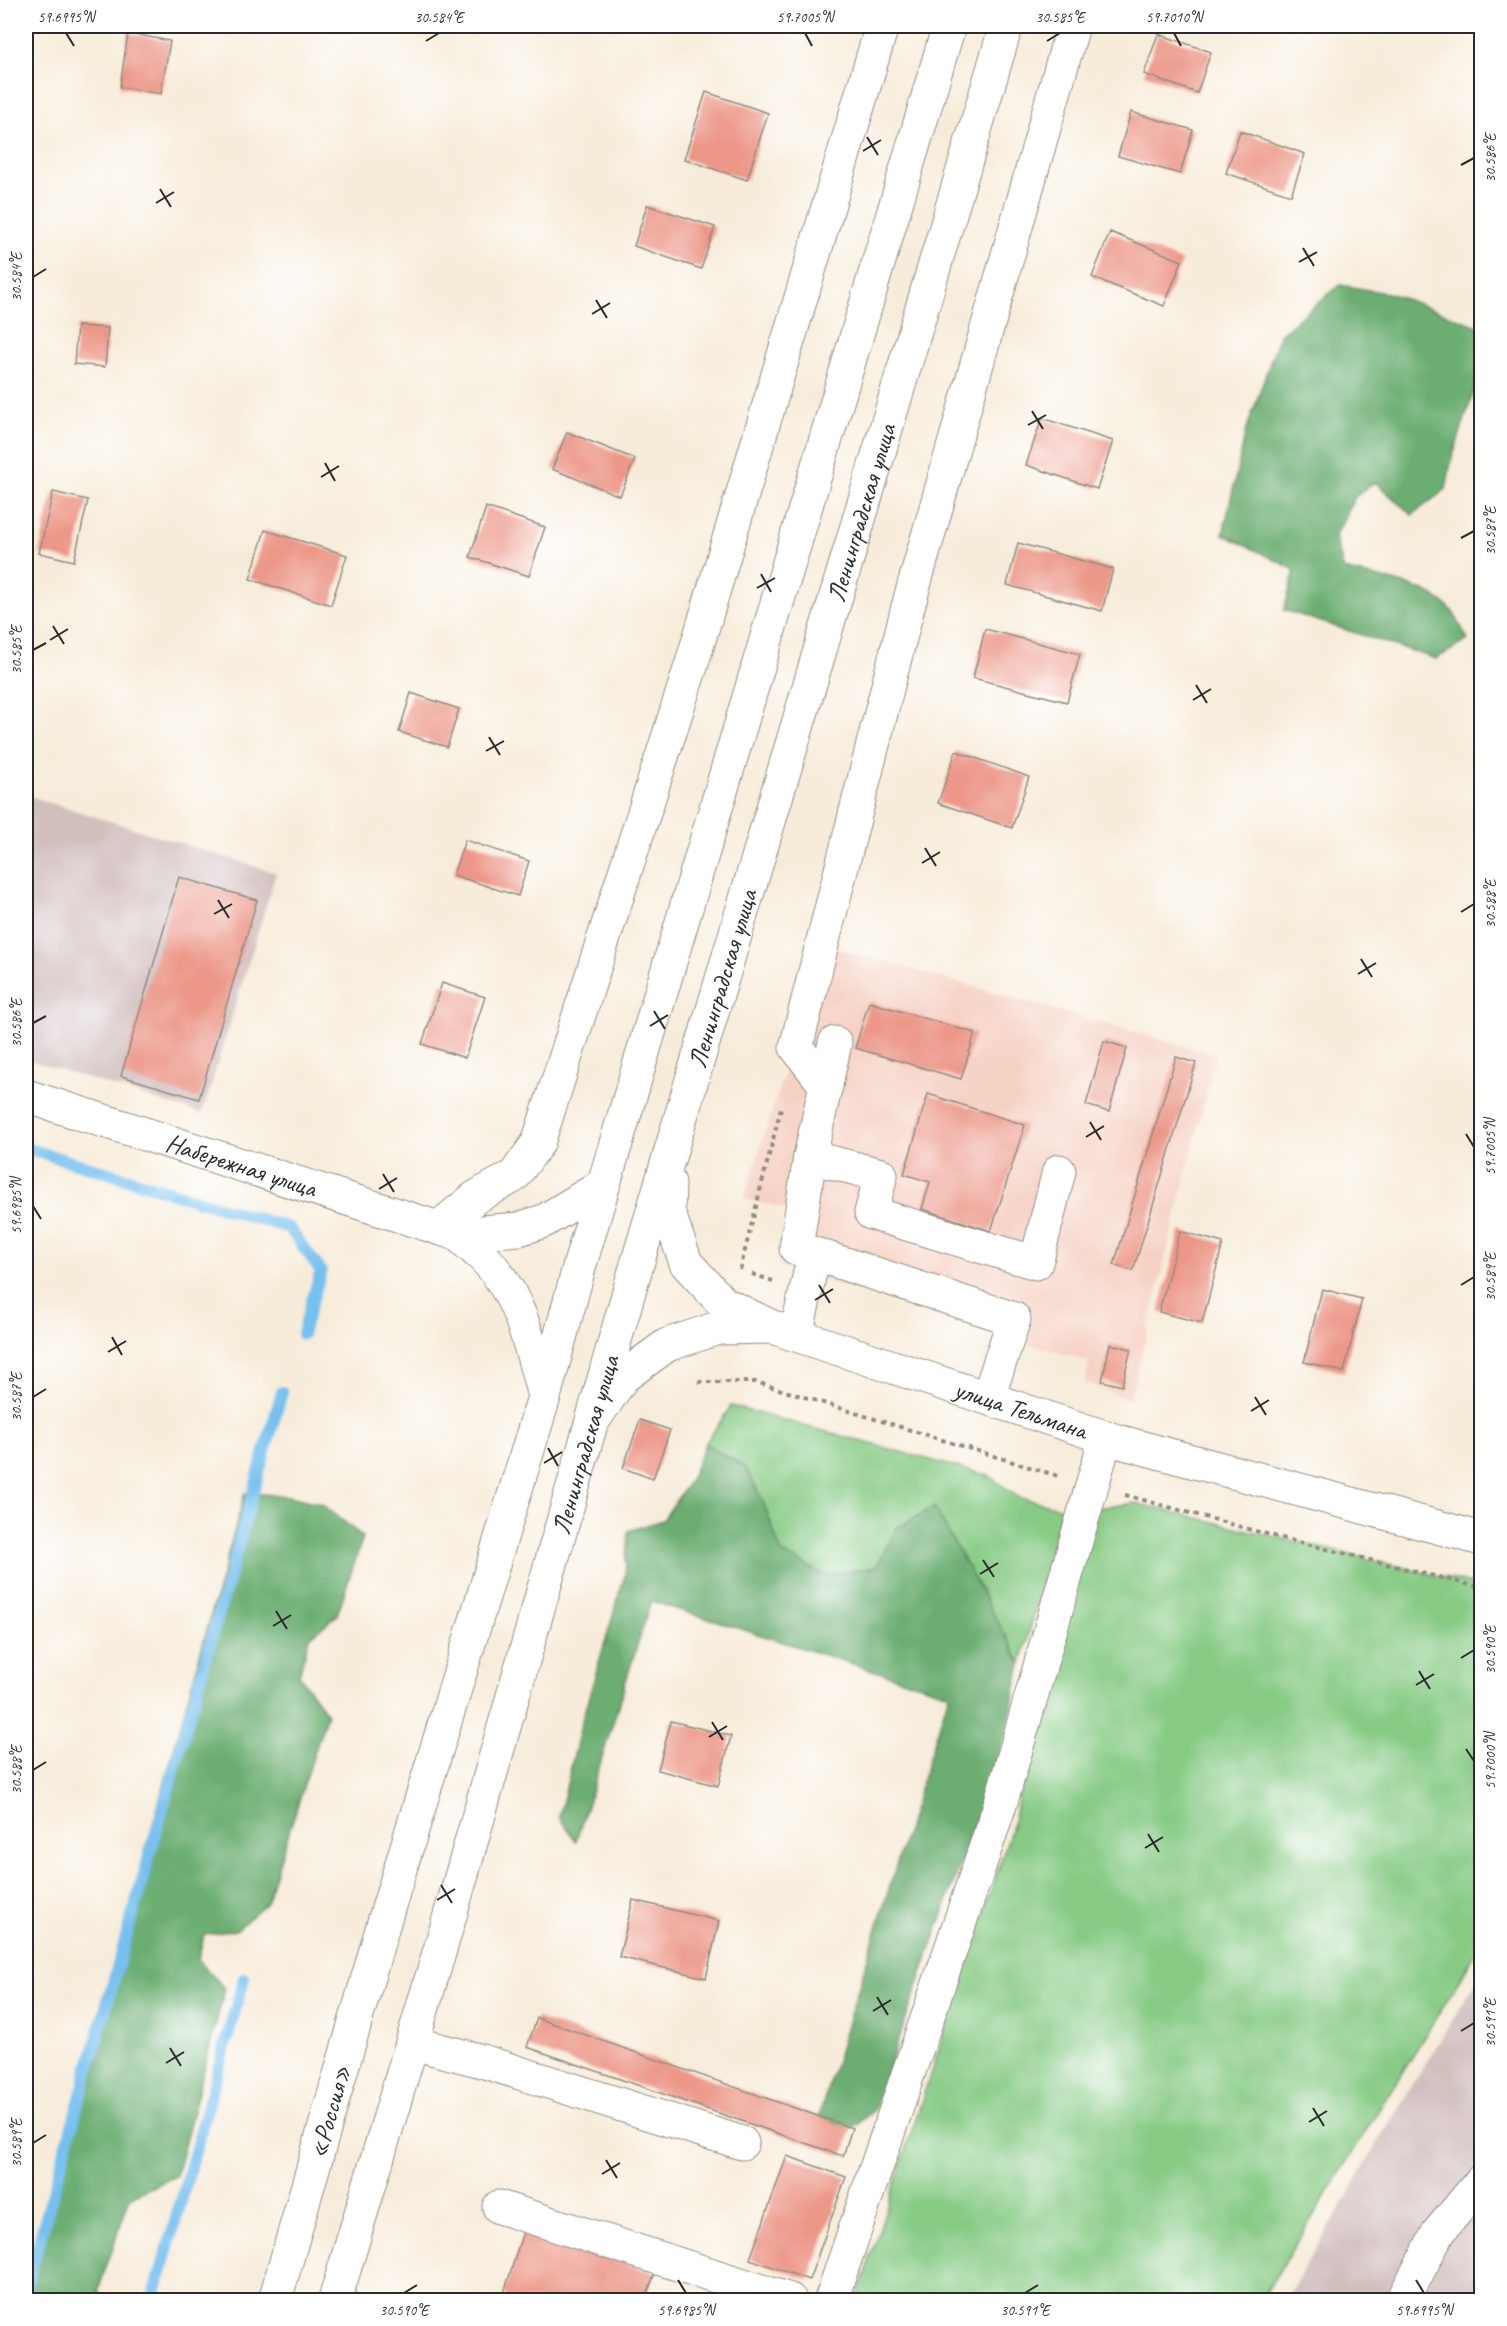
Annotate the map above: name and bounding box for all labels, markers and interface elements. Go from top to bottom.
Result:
text: 59.6995°N [38,8,97,27]
text: 30.584°E [415,8,466,27]
text: 59.7005°N [777,8,836,27]
text: 30.585°E [1036,8,1087,27]
text: 59.7010°N [1146,8,1205,27]
text: 30.586°E [1481,131,1500,182]
text: 30.584°E [7,250,26,301]
street label: Ленинградская улица [819,418,904,606]
text: 30.587°E [1481,504,1500,555]
text: 30.585°E [7,623,26,674]
text: 30.588°E [1481,877,1500,928]
street label: Ленинградская улица [680,884,765,1072]
text: 30.586°E [7,996,26,1047]
text: 59.7005°N [1481,1116,1500,1175]
street label: Набережная улица [162,1126,322,1205]
text: 59.6985°N [7,1175,26,1234]
text: 30.589°E [1481,1250,1500,1301]
street label: Ленинградская улица [544,1350,627,1538]
text: 30.587°E [7,1370,26,1421]
street label: улица Тельмана [948,1372,1094,1448]
text: 30.590°E [1481,1623,1500,1674]
text: 59.7000°N [1481,1730,1500,1789]
text: 30.588°E [7,1743,26,1794]
text: 30.591°E [1481,1996,1500,2047]
street label: «Россия» [301,2062,359,2162]
text: 30.589°E [7,2116,26,2167]
text: 30.590°E [380,2301,431,2320]
text: 59.6985°N [658,2301,717,2320]
text: 30.591°E [1001,2301,1052,2320]
text: 59.6995°N [1396,2301,1455,2320]

